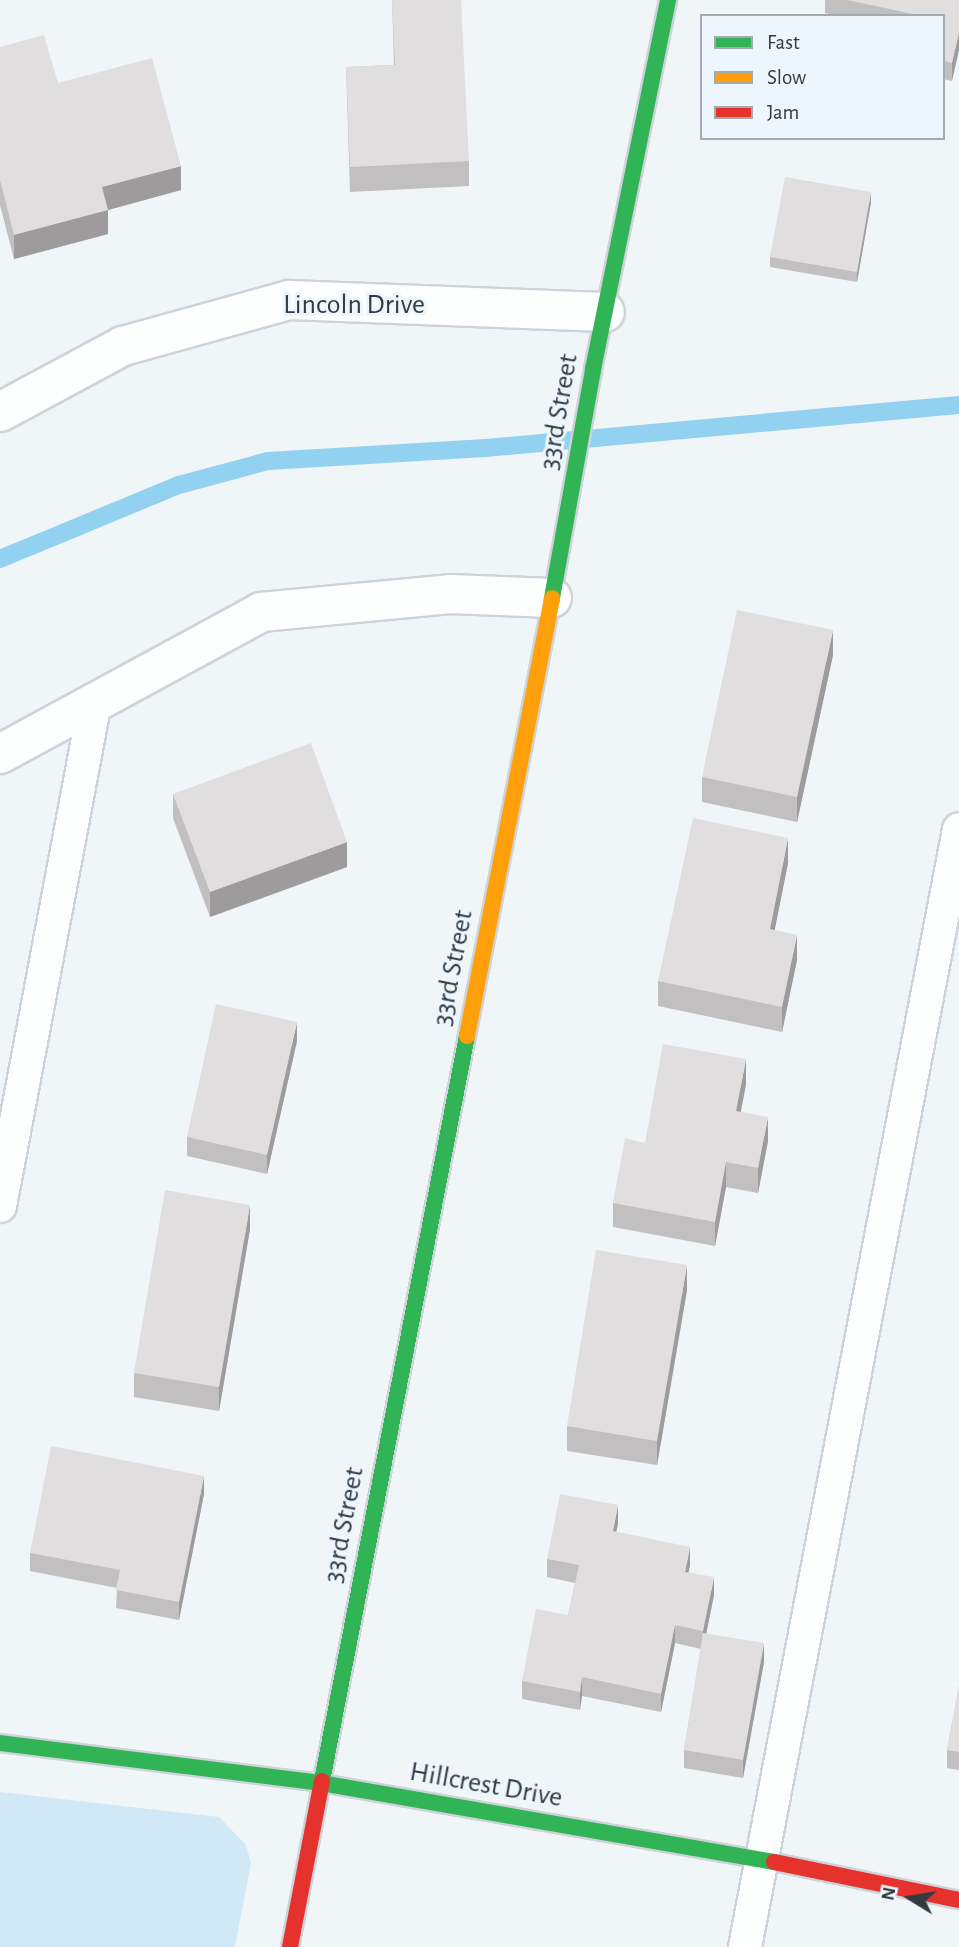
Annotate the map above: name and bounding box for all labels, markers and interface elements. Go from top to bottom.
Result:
legend [700,14,945,140]
text: Fast [767,32,800,53]
text: Slow [767,67,806,88]
text: Jam [767,102,799,123]
street label: Lincoln Drive [283,288,425,322]
street label: 33rd Street [532,351,586,473]
street label: 33rd Street [425,907,481,1029]
street label: 33rd Street [316,1464,372,1586]
street label: Hillcrest Drive [407,1755,565,1815]
north arrow [875,1863,945,1933]
text: N [878,1886,899,1902]

